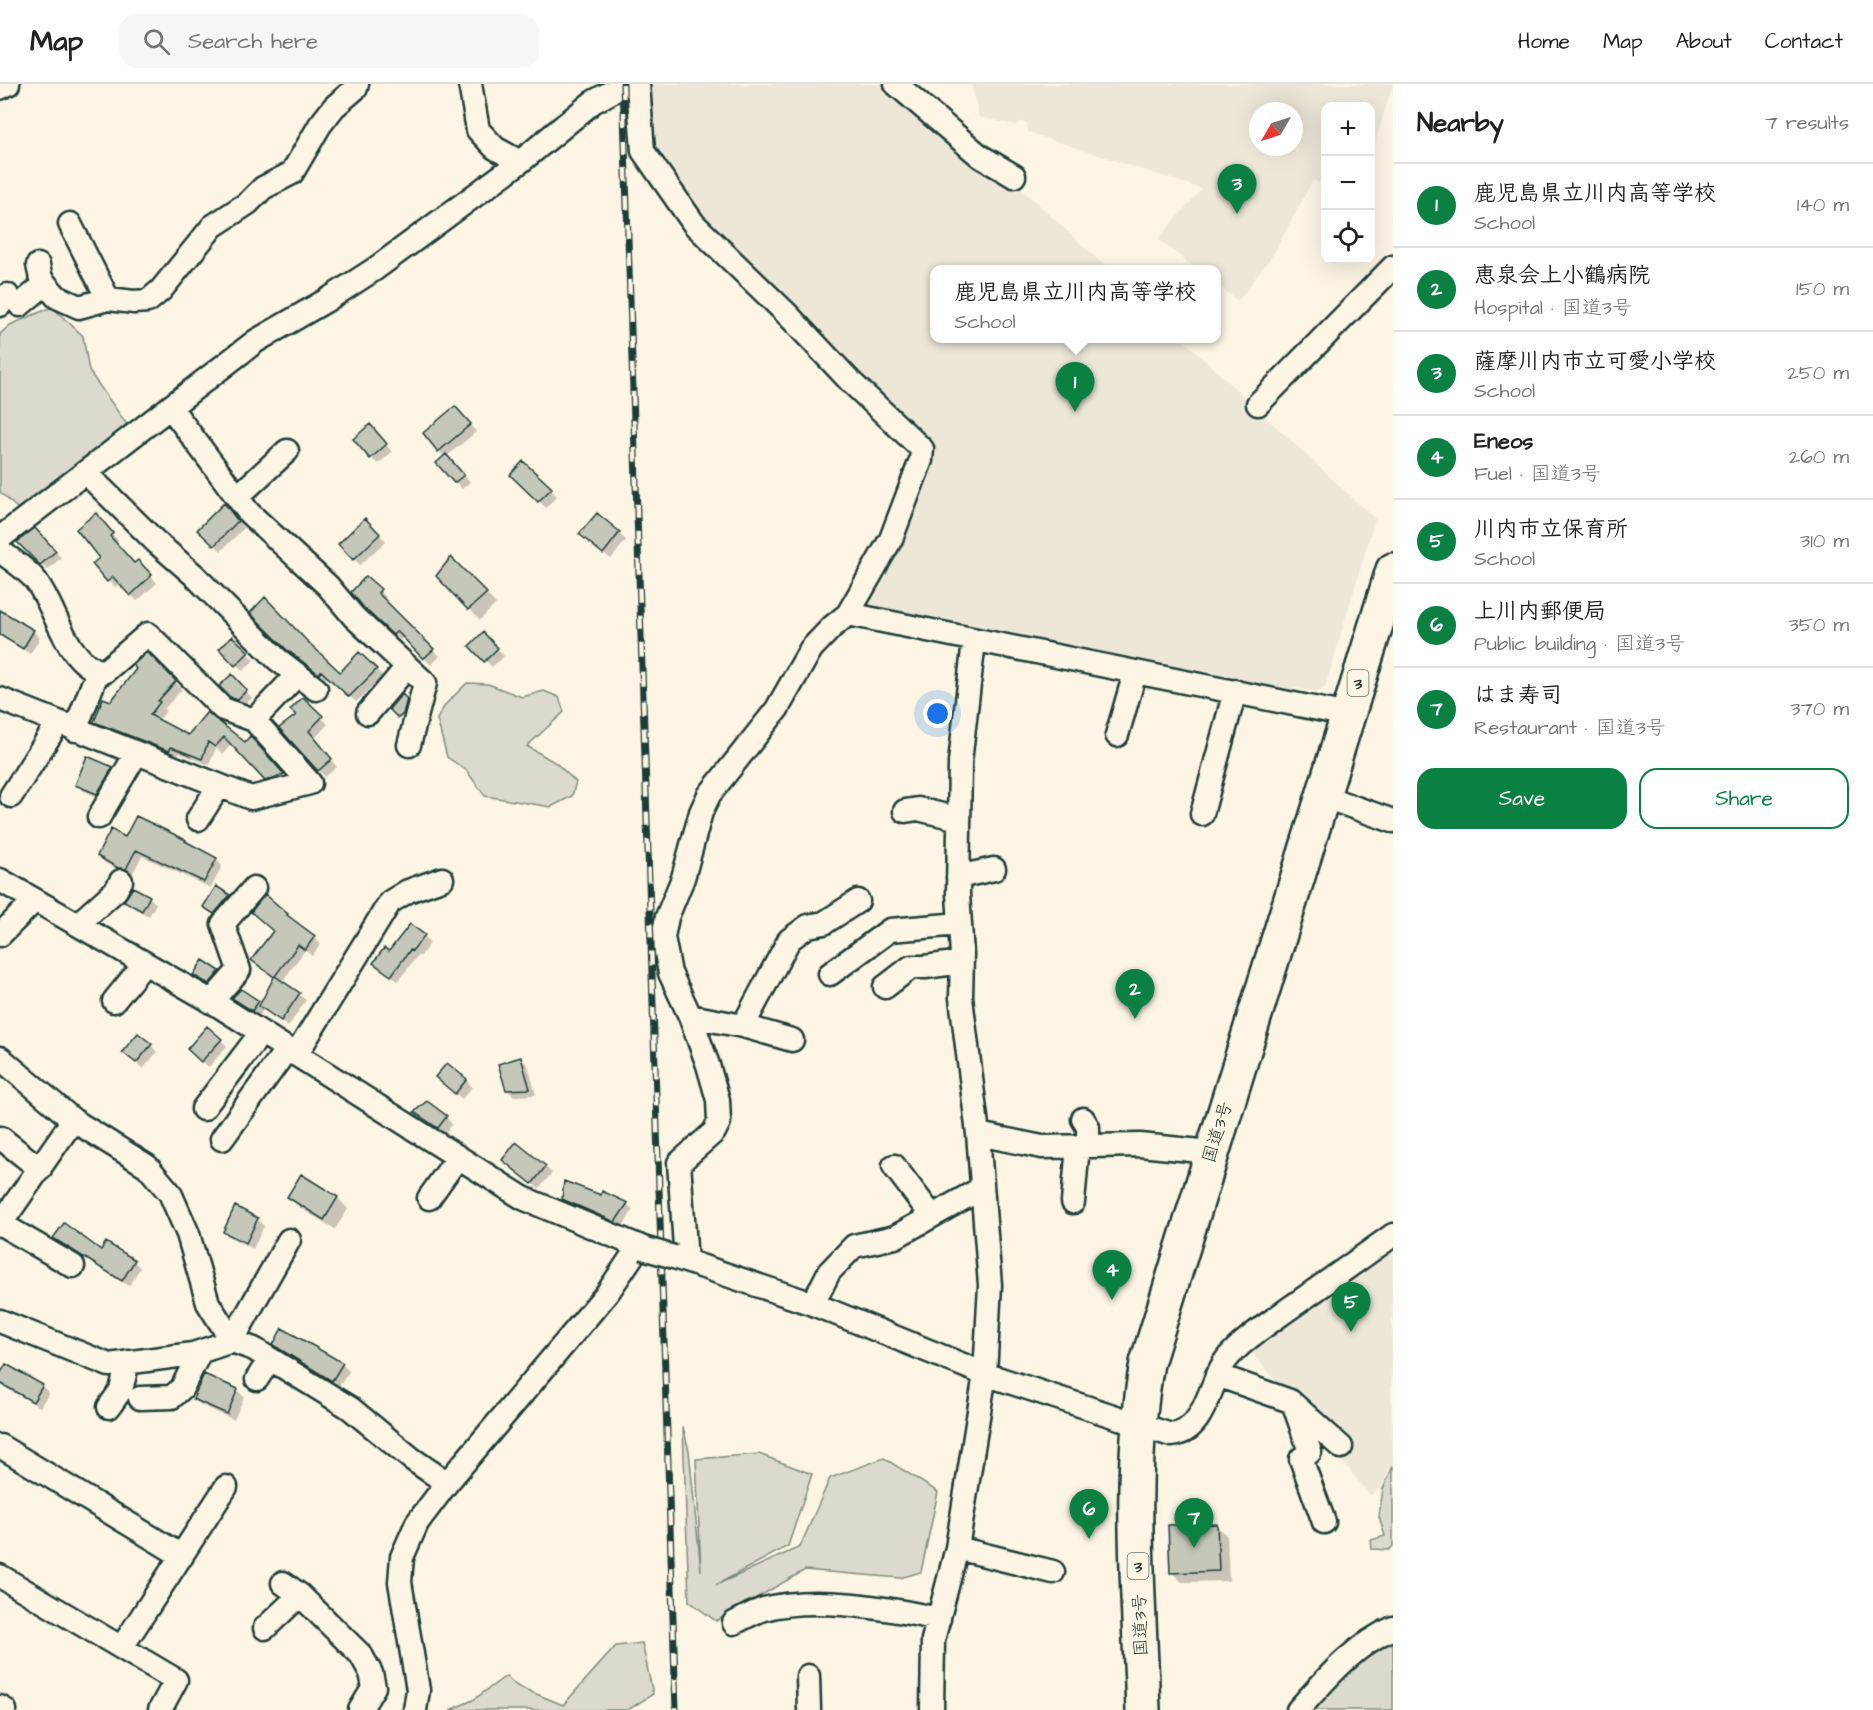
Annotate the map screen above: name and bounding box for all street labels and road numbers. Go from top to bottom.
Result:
road number: 3 [1348,670,1368,696]
street label: 国道3号 [1196,1098,1239,1166]
road number: 3 [1128,1553,1148,1579]
street label: 国道3号 [1127,1593,1154,1657]

